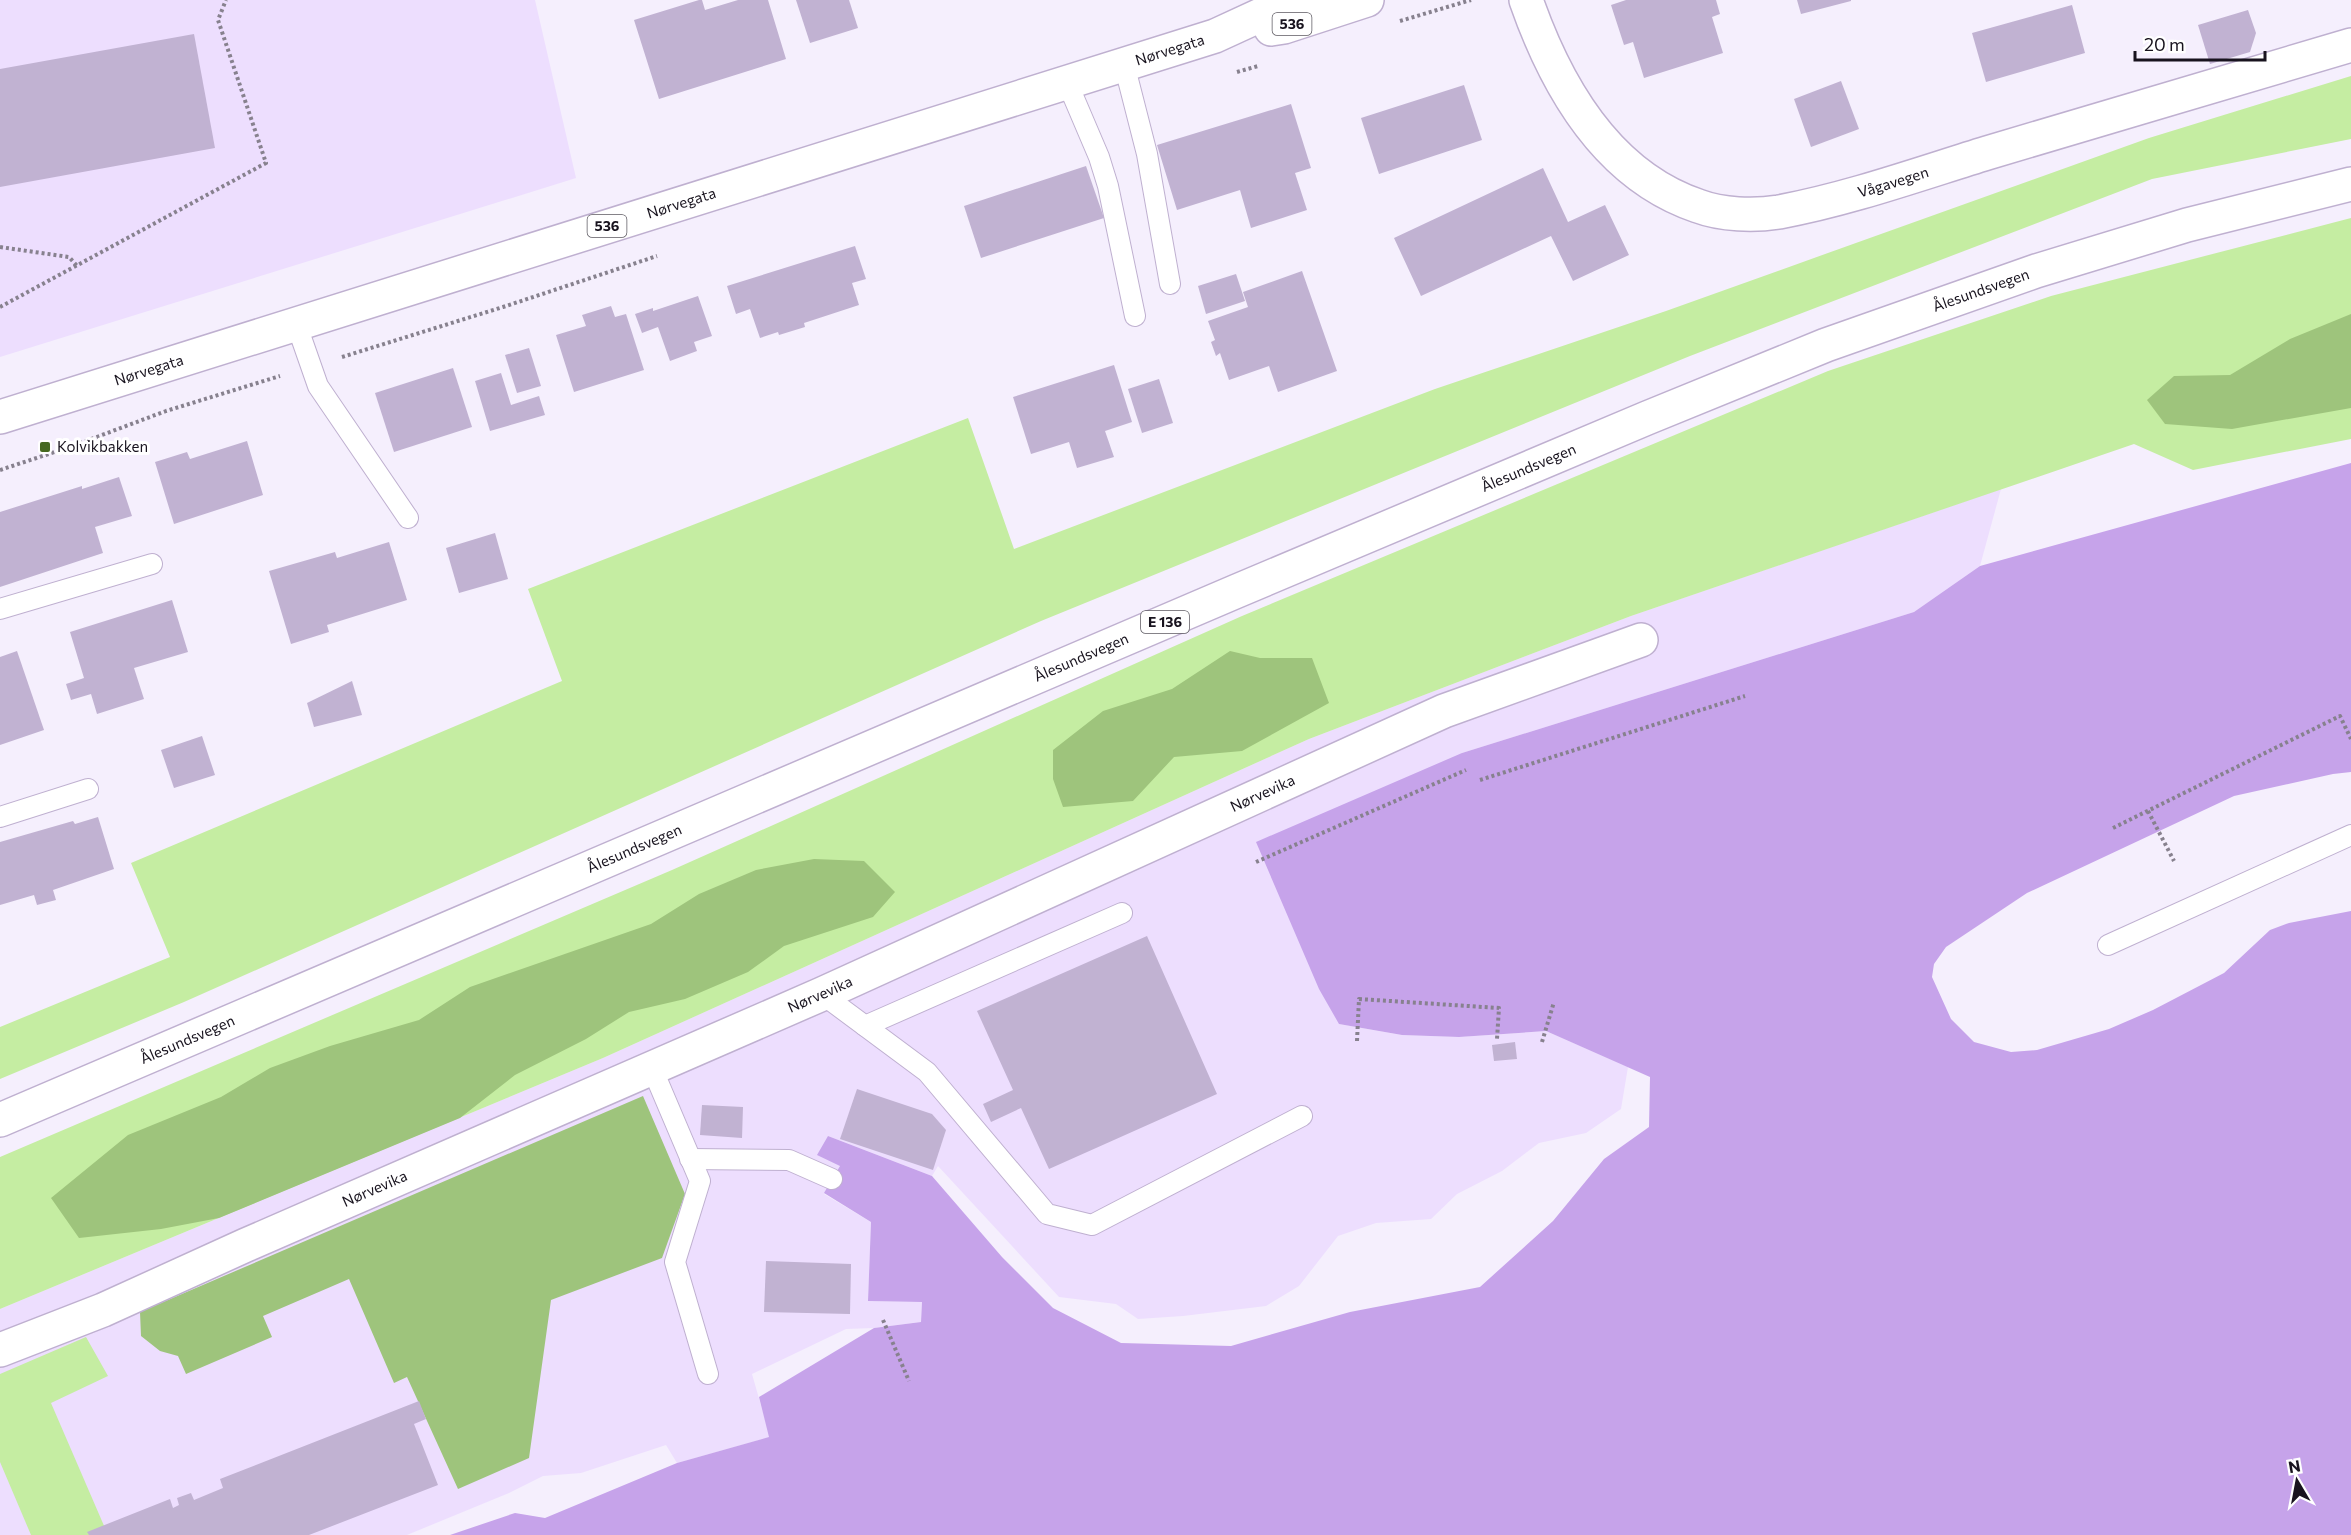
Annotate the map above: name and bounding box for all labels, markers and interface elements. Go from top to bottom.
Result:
road number: 536 [1272,13,1312,35]
scale bar [2135,24,2266,62]
street label: Nørvegata [1133,30,1206,69]
text: 20 m [2144,33,2185,55]
street label: Vågavegen [1855,162,1931,201]
street label: Nørvegata [644,183,718,222]
road number: 536 [588,215,626,237]
street label: Ålesundsvegen [1930,264,2031,315]
street label: Nørvegata [112,350,185,389]
place label: Kolvikbakken [57,437,148,455]
street label: Ålesundsvegen [1478,439,1578,495]
marker: Kolvikbakken [38,440,52,454]
road number: E 136 [1141,611,1189,633]
street label: Ålesundsvegen [1030,629,1131,685]
street label: Nørvevika [1227,770,1297,815]
street label: Ålesundsvegen [584,820,684,876]
street label: Nørvevika [785,971,855,1016]
street label: Ålesundsvegen [137,1011,237,1067]
street label: Nørvevika [339,1166,410,1210]
north arrow [2267,1451,2327,1511]
text: N [2287,1455,2302,1476]

